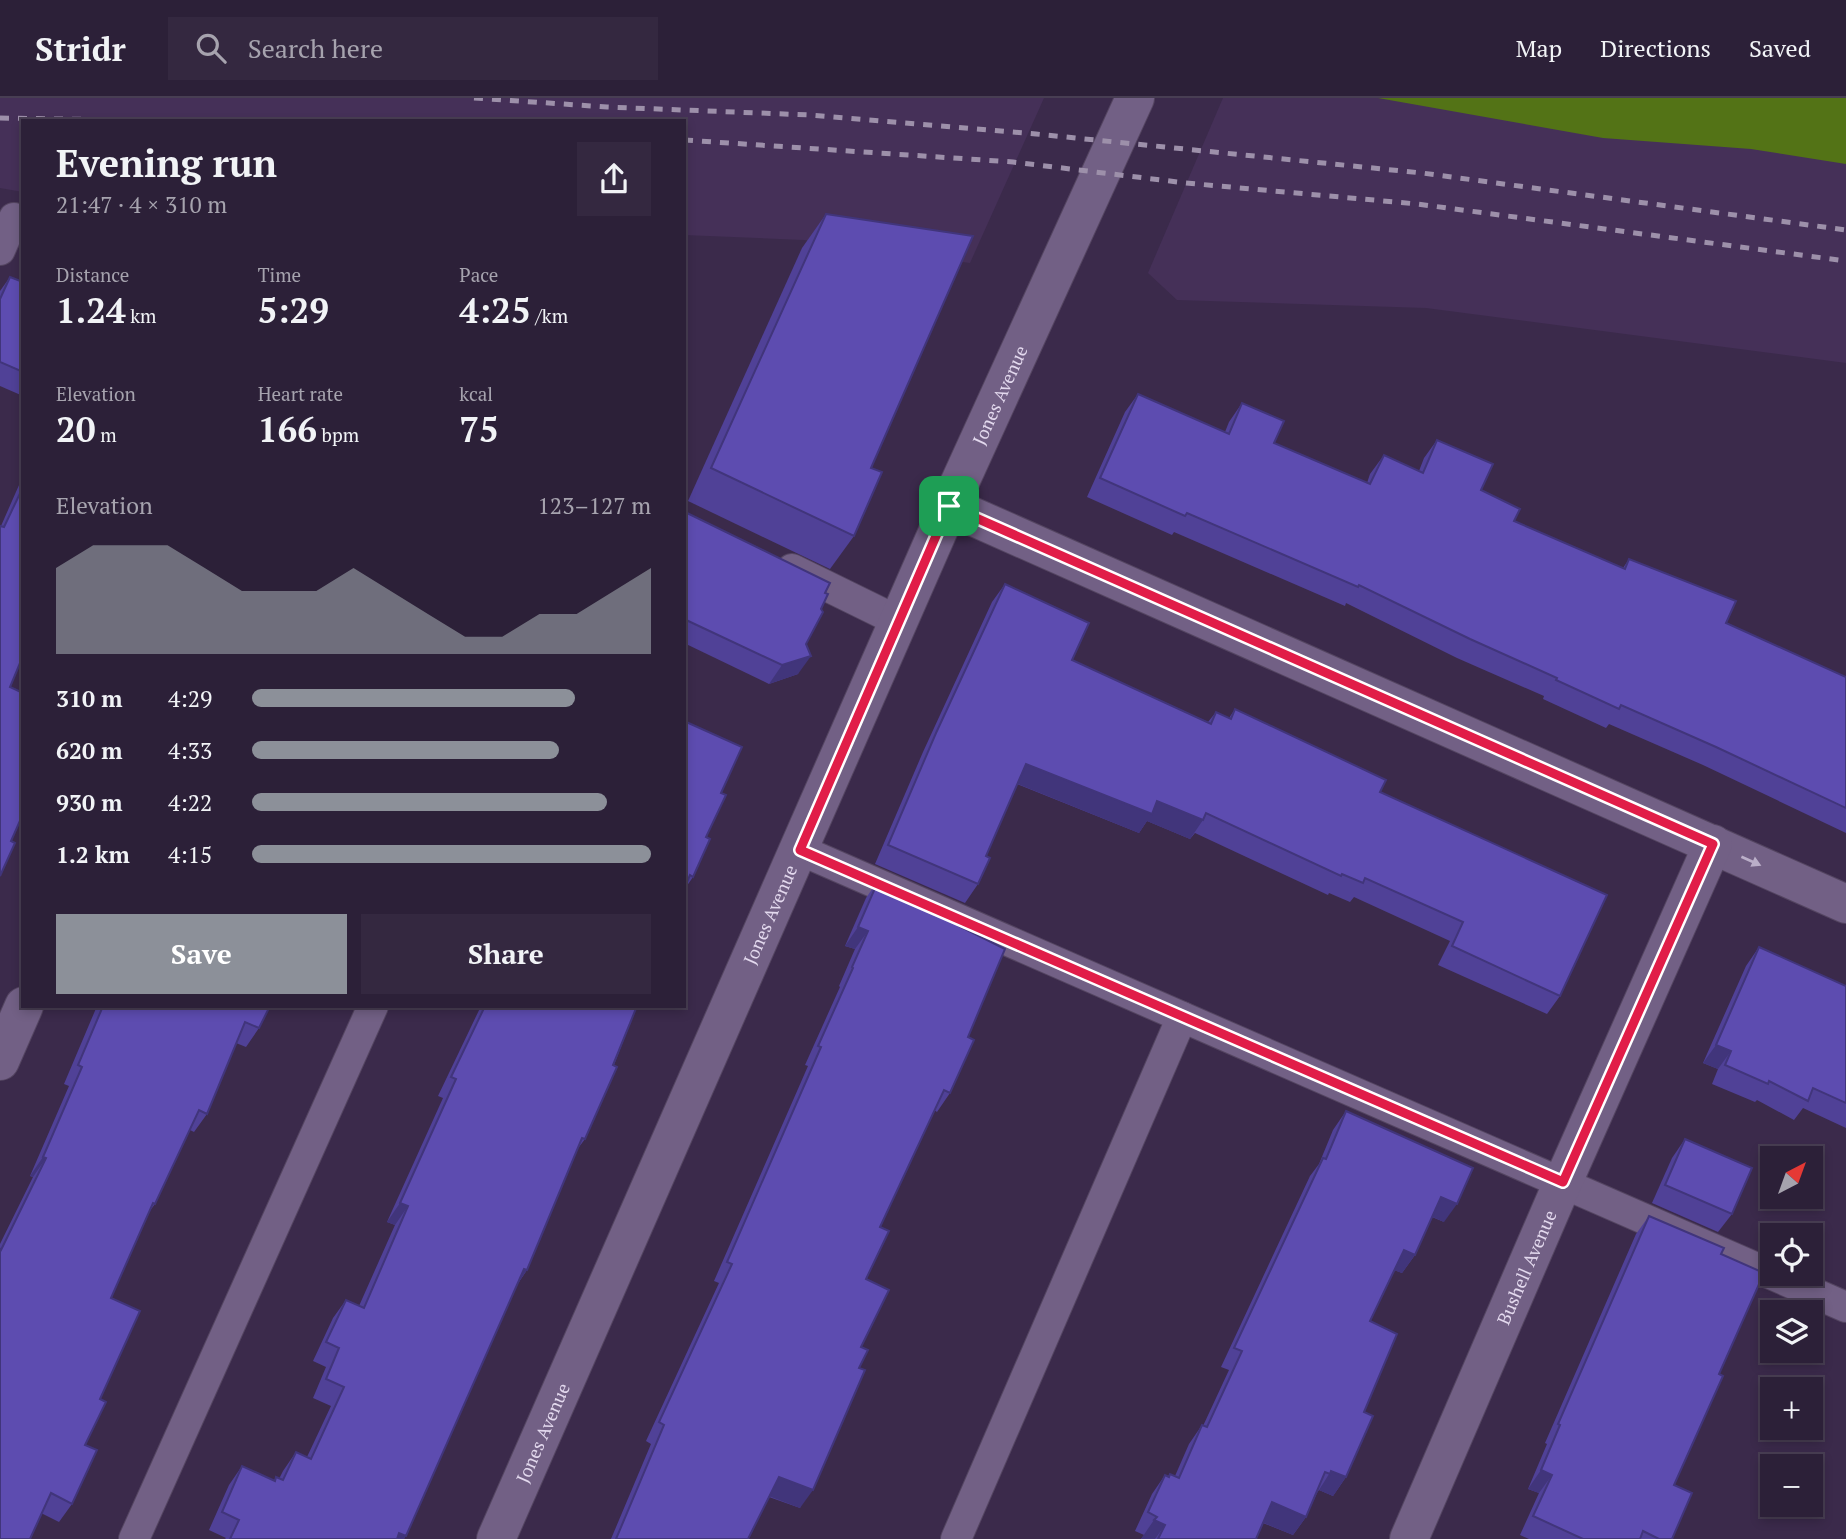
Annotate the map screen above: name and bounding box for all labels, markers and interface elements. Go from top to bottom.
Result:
search box [168,17,658,80]
text: Stridr [35,27,126,70]
icon: search [192,29,230,67]
text: Search here [248,31,383,65]
text: Map [1516,32,1562,64]
text: Directions [1600,32,1711,64]
text: Saved [1749,32,1811,64]
text: Evening run [56,138,277,188]
button: share [577,142,651,216]
text: 21:47 · 4 × 310 m [56,189,227,220]
text: Distance [56,262,129,287]
text: Time [258,262,301,287]
text: Pace [459,262,498,287]
text: 1.24 [56,287,126,333]
text: 5:29 [258,287,329,333]
text: 4:25 [459,287,531,333]
text: km [126,303,157,328]
text: /km [531,303,568,328]
street label: Jones Avenue [967,341,1033,448]
text: Elevation [56,381,136,406]
text: Heart rate [258,381,343,406]
text: kcal [459,381,493,406]
text: 20 [56,406,96,452]
text: 166 [258,406,317,452]
text: 75 [459,406,499,452]
text: m [96,422,117,447]
text: bpm [317,422,359,447]
pin [919,476,979,536]
icon: arrive [930,487,968,525]
text: Elevation [56,490,153,521]
text: 123–127 m [538,490,651,521]
text: 310 m [56,683,122,714]
text: 4:29 [168,683,212,714]
text: 620 m [56,735,122,766]
text: 4:33 [168,735,212,766]
text: 930 m [56,787,122,818]
text: 4:22 [168,787,212,818]
text: 1.2 km [56,839,130,870]
text: 4:15 [168,839,212,870]
one-way arrow [1741,855,1761,867]
street label: Jones Avenue [737,861,802,968]
button: Save [56,914,347,994]
button: Share [361,914,651,994]
north arrow [1760,1146,1824,1209]
map controls [1760,1146,1823,1517]
street label: Bushell Avenue [1491,1206,1562,1328]
button: locate [1760,1223,1823,1286]
button: layers [1760,1300,1823,1363]
button: + [1760,1377,1823,1440]
street label: Jones Avenue [510,1379,575,1486]
button: − [1760,1454,1823,1517]

